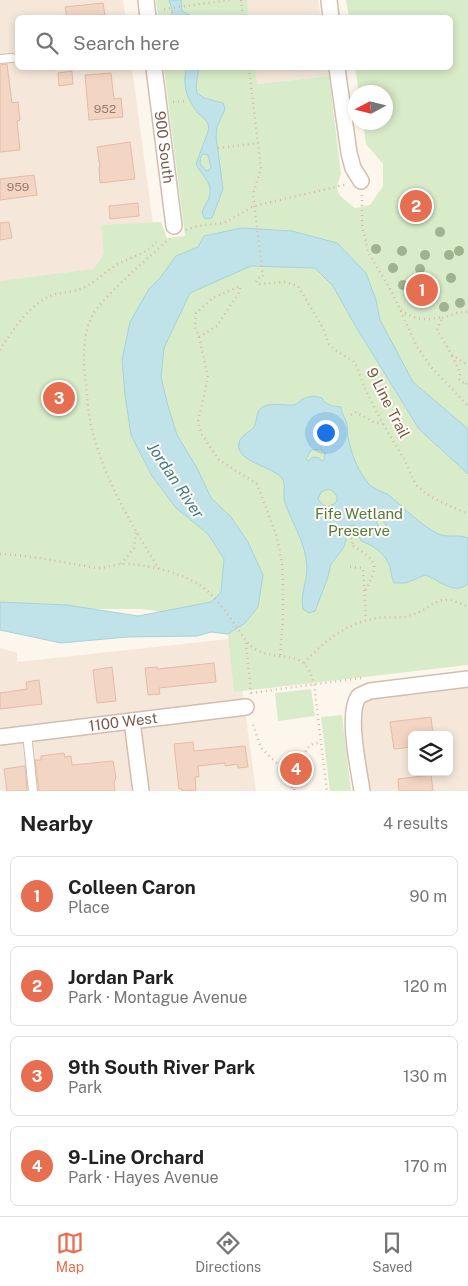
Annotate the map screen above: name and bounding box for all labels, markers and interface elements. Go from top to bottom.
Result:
search box [15,15,453,70]
icon: search [33,29,61,57]
text: Search here [73,32,180,54]
north arrow [348,85,393,130]
house number: 952 [94,102,116,116]
street label: 900 South [152,110,178,185]
house number: 959 [7,180,29,194]
pin: 2 [400,187,432,225]
pin: 1 [406,271,438,309]
street label: 9 Line Trail [363,365,413,441]
pin: 3 [43,379,75,417]
your location [313,420,339,446]
water label: Jordan River [143,439,209,523]
park label: Fife Wetland Preserve [315,505,403,539]
street label: 1100 West [88,709,159,734]
map controls [408,731,453,776]
button: layers [408,731,453,776]
pin: 4 [280,750,312,788]
text: Nearby [20,811,93,836]
text: 4 results [383,814,448,833]
text: Colleen Caron [68,876,196,898]
text: 1 [34,887,40,906]
text: 90 m [410,887,447,906]
text: Place [68,898,110,917]
text: Jordan Park [68,966,174,988]
text: 2 [32,977,42,996]
text: 120 m [403,977,447,996]
text: Park · Montague Avenue [68,988,247,1007]
text: 9th South River Park [68,1056,255,1078]
text: 3 [32,1067,42,1086]
text: 130 m [403,1067,447,1086]
text: Park [68,1078,102,1097]
text: 9-Line Orchard [68,1146,204,1168]
text: 4 [32,1157,42,1176]
text: 170 m [404,1157,447,1176]
text: Park · Hayes Avenue [68,1168,219,1187]
tab: Map [56,1229,84,1275]
tab: Directions [195,1229,261,1275]
tab: Saved [372,1229,412,1275]

